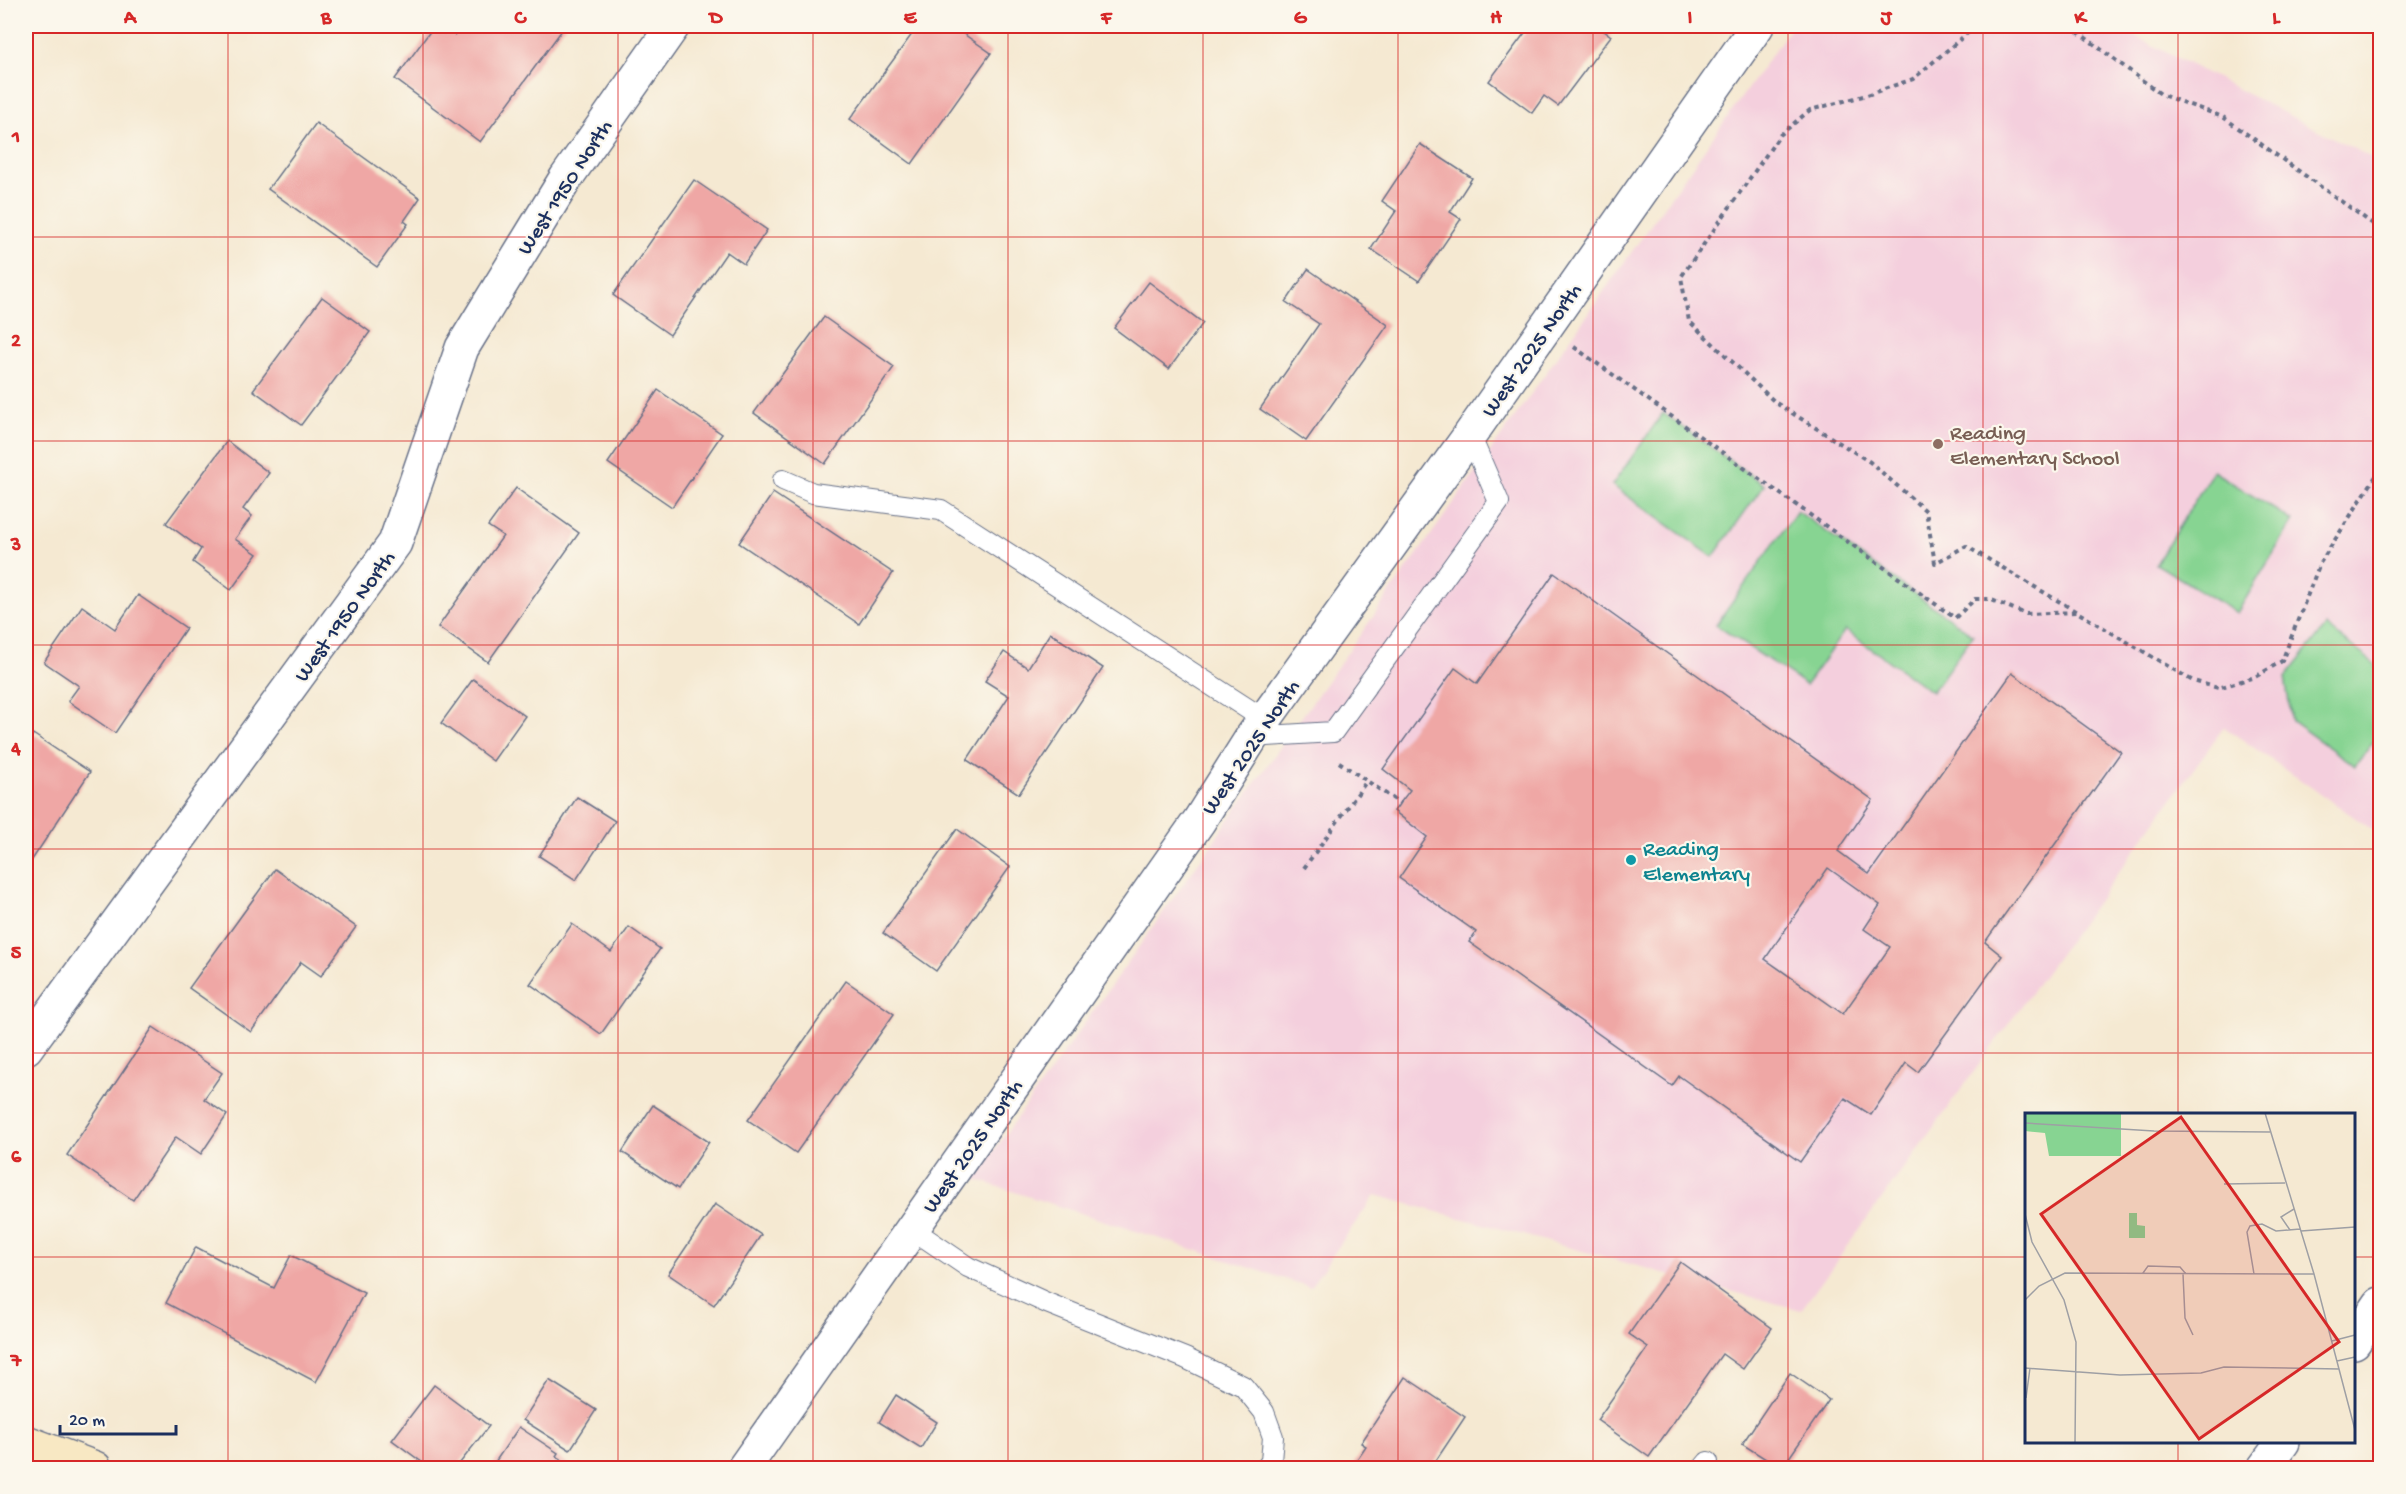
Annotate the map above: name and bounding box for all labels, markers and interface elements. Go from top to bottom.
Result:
text: A [123,8,138,31]
text: B [320,8,332,31]
text: C [514,8,528,31]
text: D [707,8,723,31]
text: E [904,8,918,31]
text: F [1100,8,1113,31]
text: G [1294,8,1308,31]
text: H [1490,8,1502,31]
text: I [1688,8,1693,31]
text: J [1880,8,1893,31]
text: K [2073,8,2088,31]
text: L [2272,8,2281,31]
street label: West 1950 North [513,116,620,261]
text: 1 [11,127,20,150]
street label: West 2025 North [1477,279,1589,423]
text: 2 [11,331,21,354]
place label: Reading Elementary School [1950,422,2120,473]
marker: Reading Elementary School [1931,437,1945,451]
text: 3 [10,535,21,558]
street label: West 1950 North [290,547,403,688]
street label: West 2025 North [1197,676,1307,821]
text: 4 [10,739,21,762]
place label: Reading Elementary [1643,838,1750,889]
marker: Reading Elementary [1624,853,1638,867]
text: 5 [11,943,22,966]
street label: West 2025 North [918,1075,1030,1219]
inset map [2025,1113,2355,1443]
text: 6 [11,1147,22,1170]
text: 7 [10,1351,23,1374]
scale bar [60,1398,176,1436]
text: 20 m [69,1411,105,1432]

